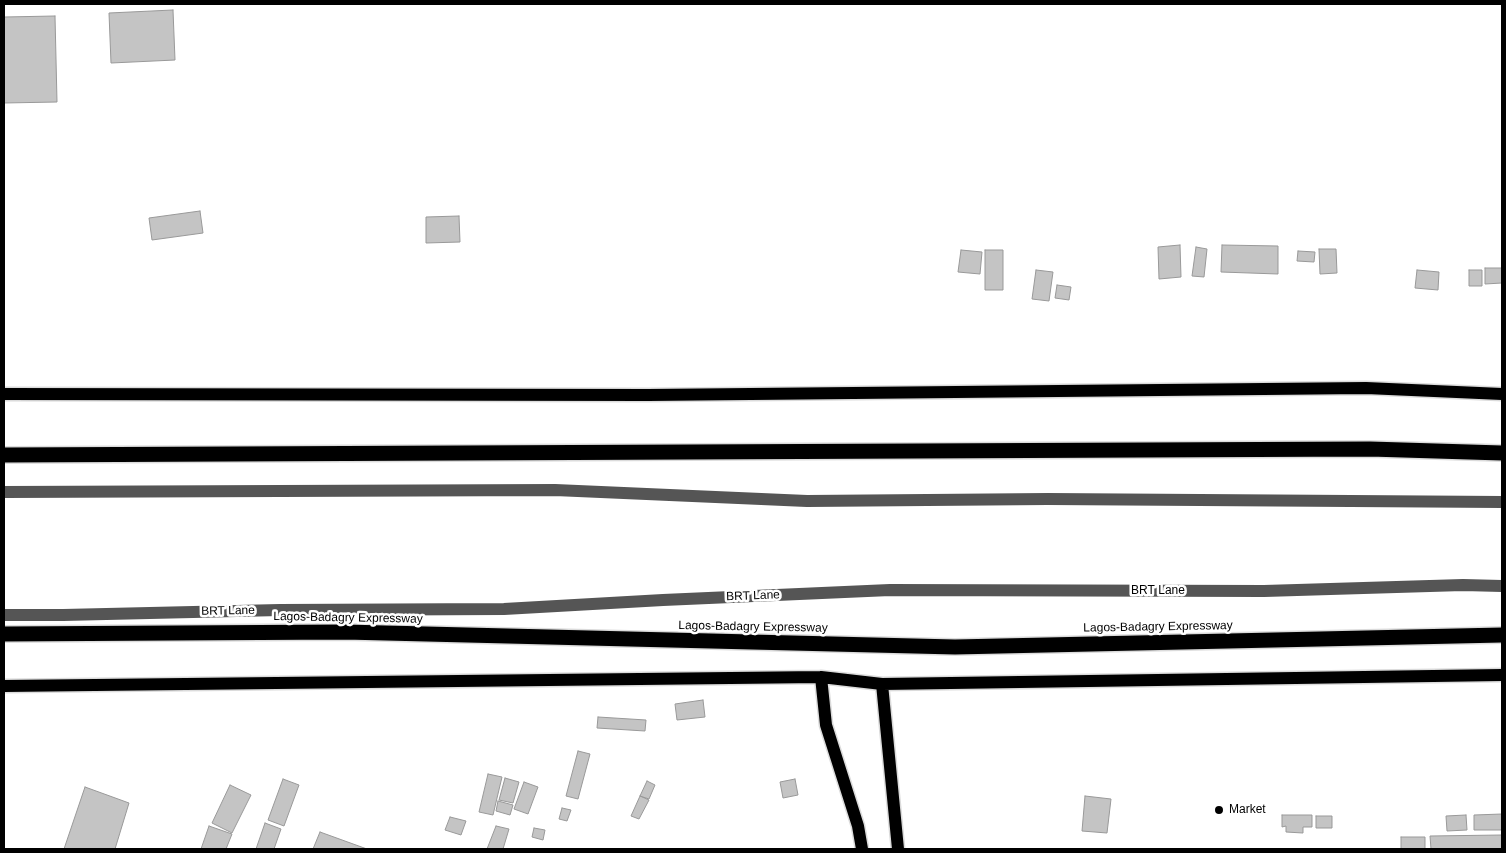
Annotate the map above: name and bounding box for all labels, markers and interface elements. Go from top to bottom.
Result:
street label: BRT Lane [1131,584,1185,598]
street label: BRT Lane [726,588,780,604]
street label: BRT Lane [201,603,255,619]
street label: Lagos-Badagry Expressway [273,609,423,627]
street label: Lagos-Badagry Expressway [678,618,828,636]
street label: Lagos-Badagry Expressway [1083,618,1233,636]
place label: Market [1229,803,1266,817]
marker: Market [1213,804,1225,816]

